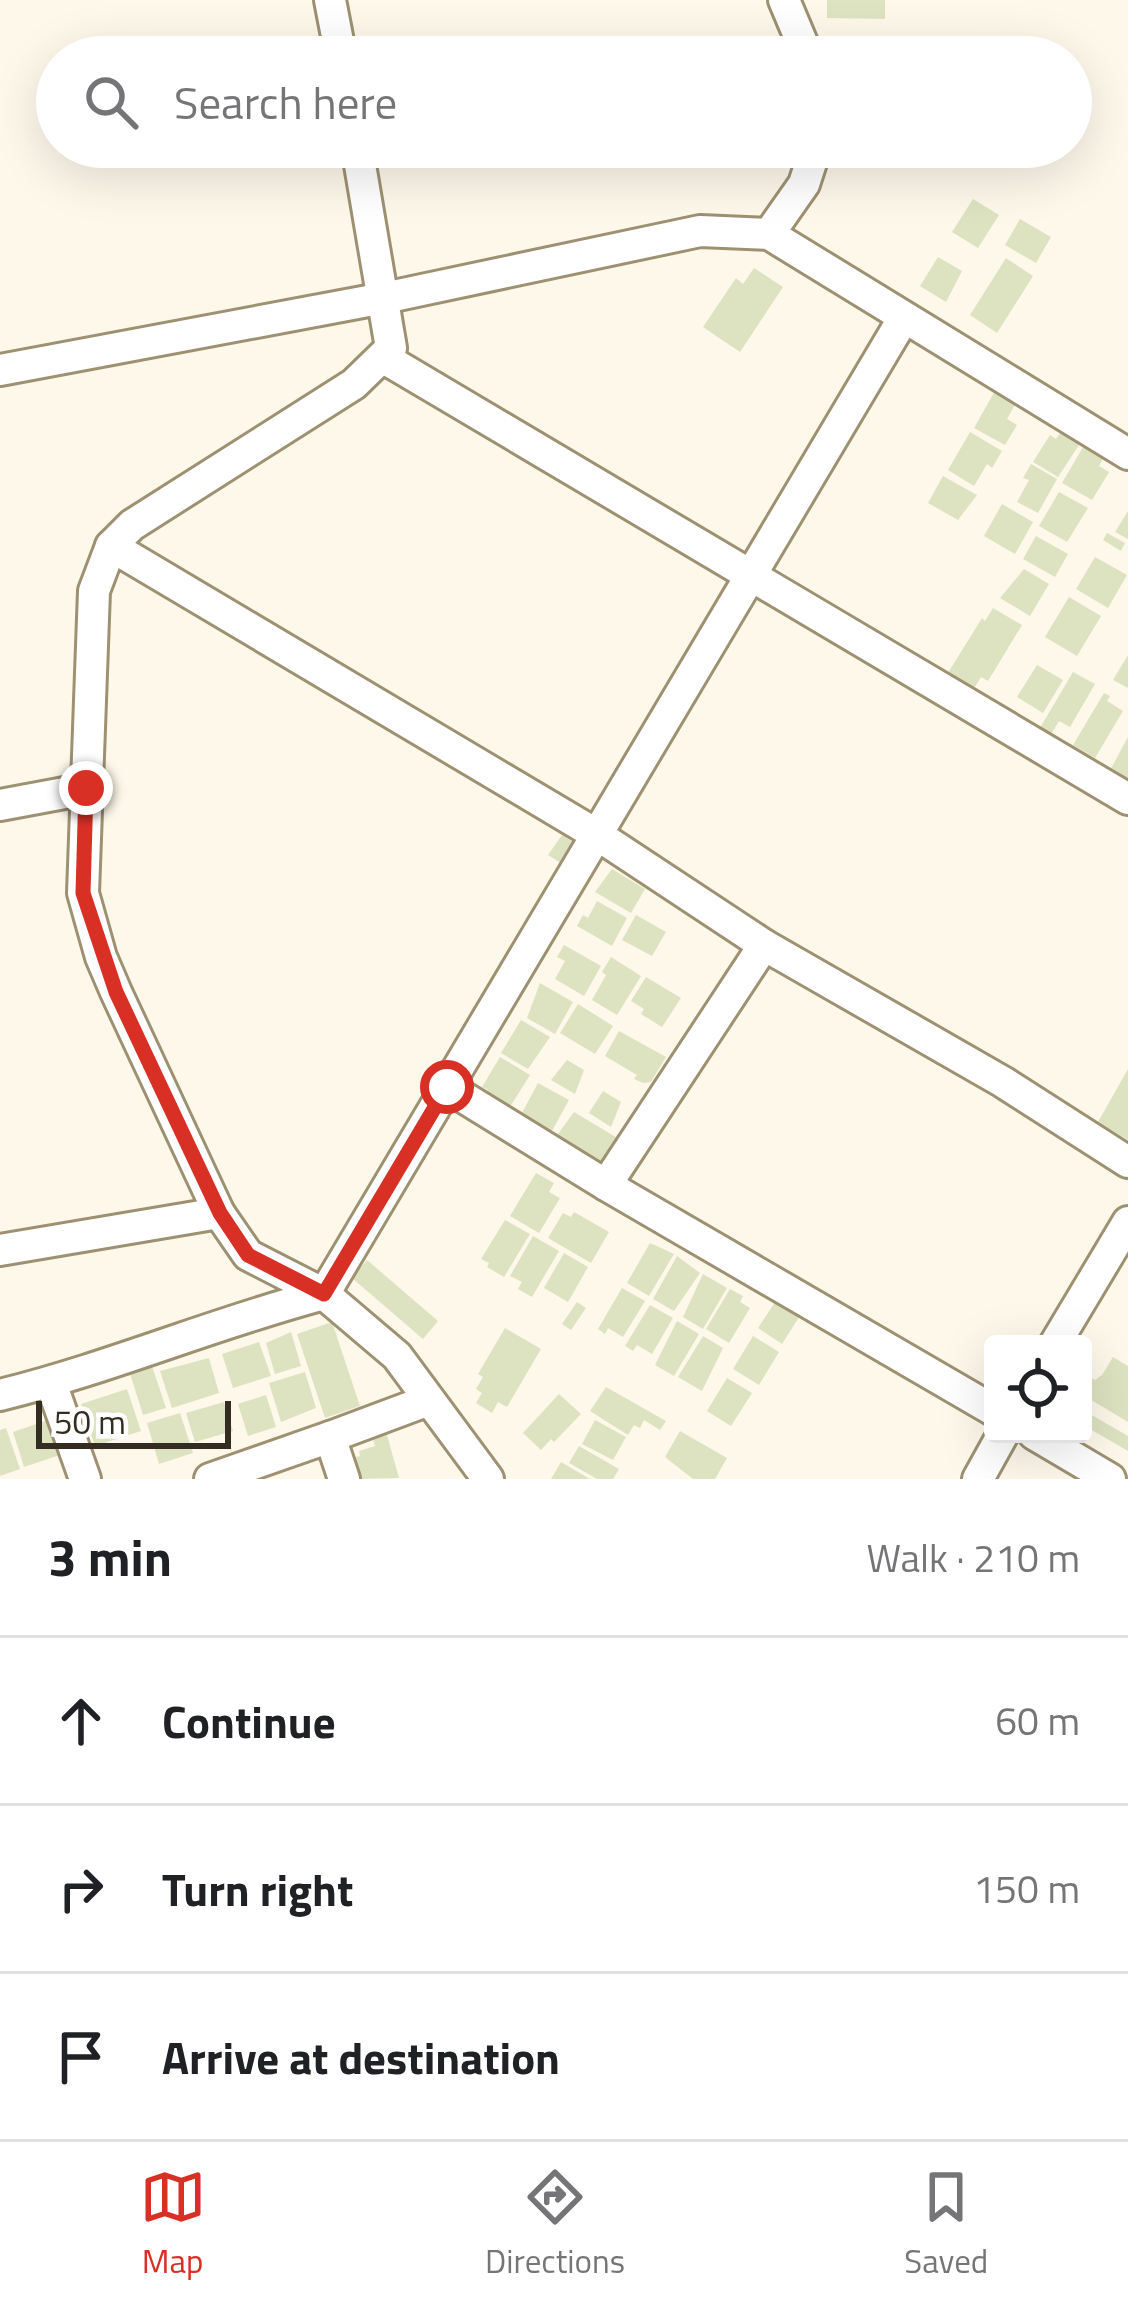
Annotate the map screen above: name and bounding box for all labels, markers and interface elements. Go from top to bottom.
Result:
search box [36,36,1092,168]
text: Search here [174,68,397,136]
icon: search [78,69,144,135]
route end [59,761,113,815]
route start [420,1060,474,1114]
map controls [984,1335,1092,1443]
button: locate [984,1335,1092,1443]
scale bar [36,1395,231,1448]
text: 50 m [54,1397,126,1447]
text: 3 min [48,1518,172,1596]
text: Walk · 210 m [866,1528,1080,1587]
text: Continue [162,1687,336,1755]
icon: ahead [48,1688,114,1754]
text: 60 m [995,1691,1080,1750]
text: Turn right [162,1855,353,1923]
icon: right [48,1856,114,1922]
text: 150 m [973,1859,1080,1918]
text: Arrive at destination [162,2023,560,2091]
icon: arrive [48,2024,114,2090]
tab: Map [140,2164,206,2286]
tab: Directions [485,2164,625,2286]
tab: Saved [904,2164,988,2286]

